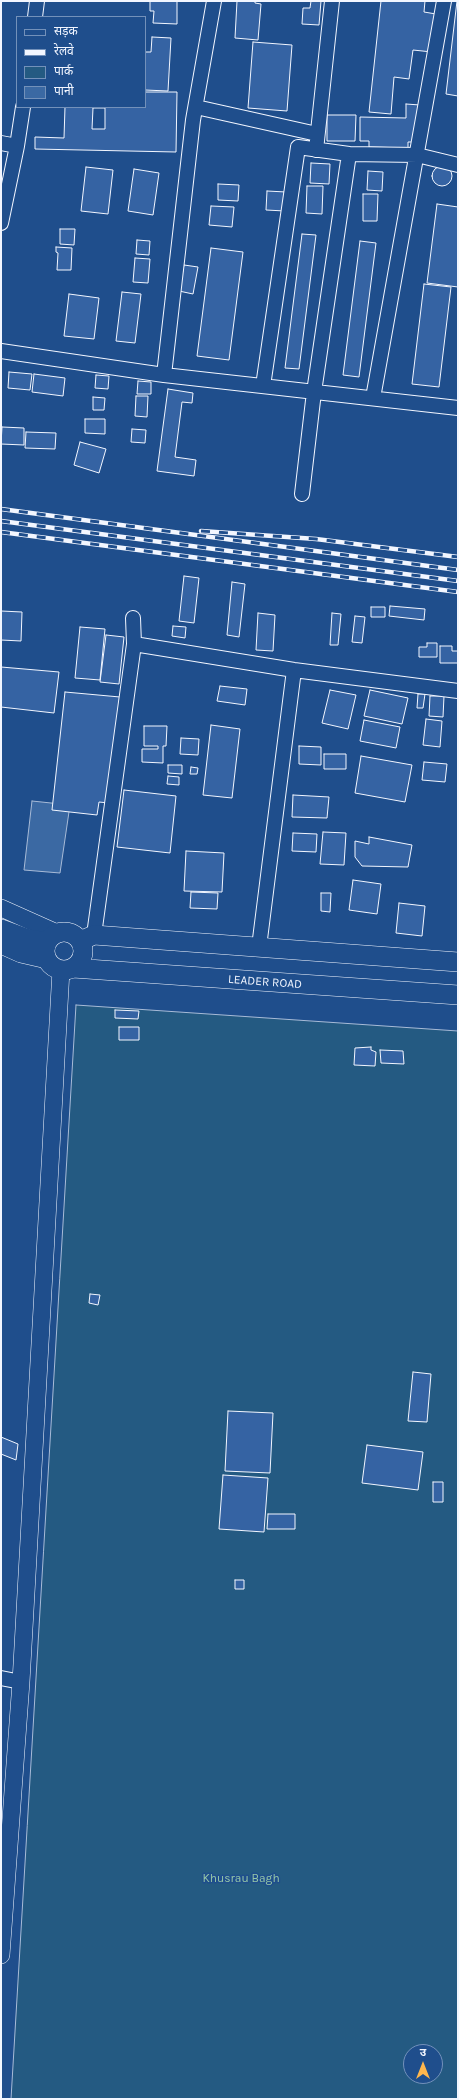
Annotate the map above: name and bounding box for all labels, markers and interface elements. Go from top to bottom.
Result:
legend [16,16,146,108]
text: सड़क [54,24,78,38]
text: रेलवे [54,44,74,58]
text: पार्क [54,64,73,78]
text: पानी [54,84,74,98]
street label: LEADER ROAD [228,972,302,992]
park label: Khusrau Bagh [202,1872,280,1886]
north arrow [403,2044,443,2084]
text: उ [420,2046,426,2059]

